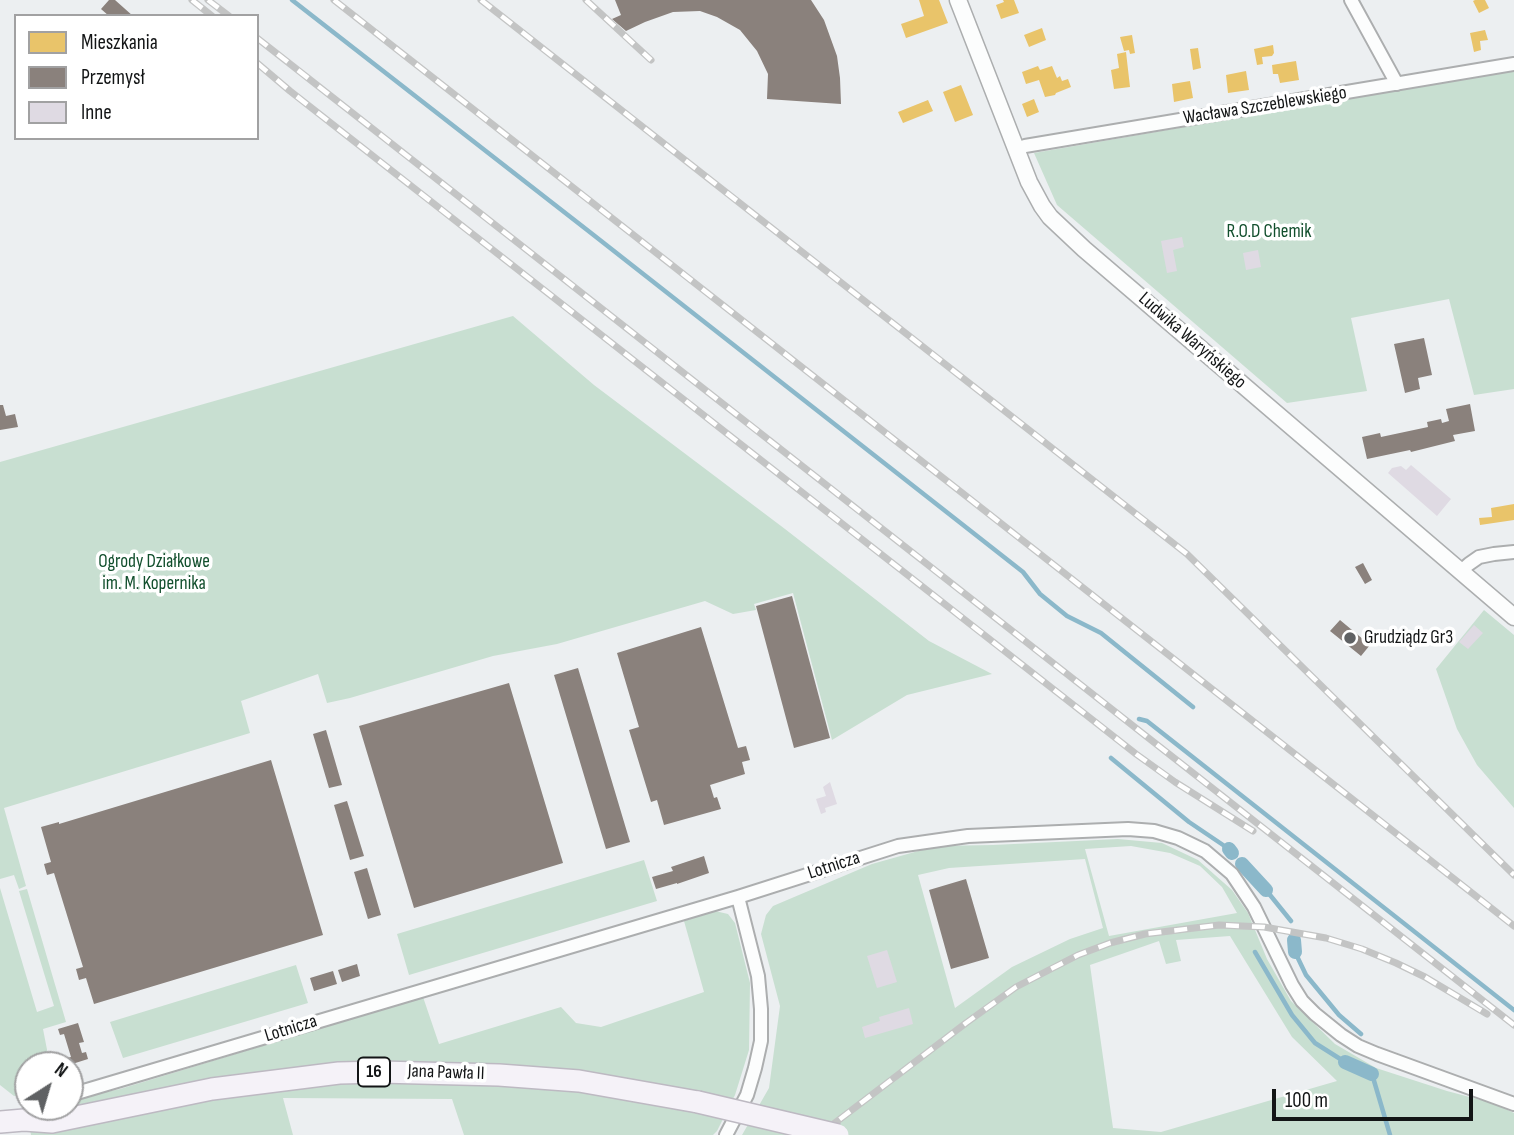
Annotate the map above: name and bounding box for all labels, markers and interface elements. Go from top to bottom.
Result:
legend [14,14,259,140]
text: Mieszkania [81,30,158,55]
text: Przemysł [81,65,145,90]
street label: Wacława Szczeblewskiego [1182,82,1348,130]
text: Inne [81,100,112,125]
park label: R.O.D Chemik [1227,221,1311,243]
street label: Ludwika Waryńskiego [1133,288,1251,394]
park label: Ogrody Działkowe im. M. Kopernika [98,551,210,595]
place label: Grudziądz Gr3 [1364,627,1453,649]
marker: Grudziądz Gr3 [1342,630,1358,646]
street label: Lotnicza [805,847,863,885]
street label: Lotnicza [262,1010,320,1048]
north arrow [14,1051,84,1121]
text: N [50,1058,72,1083]
road number: 16 [358,1058,390,1086]
street label: Jana Pawła II [407,1060,485,1086]
scale bar [1276,1076,1477,1120]
text: 100 m [1285,1088,1328,1113]

